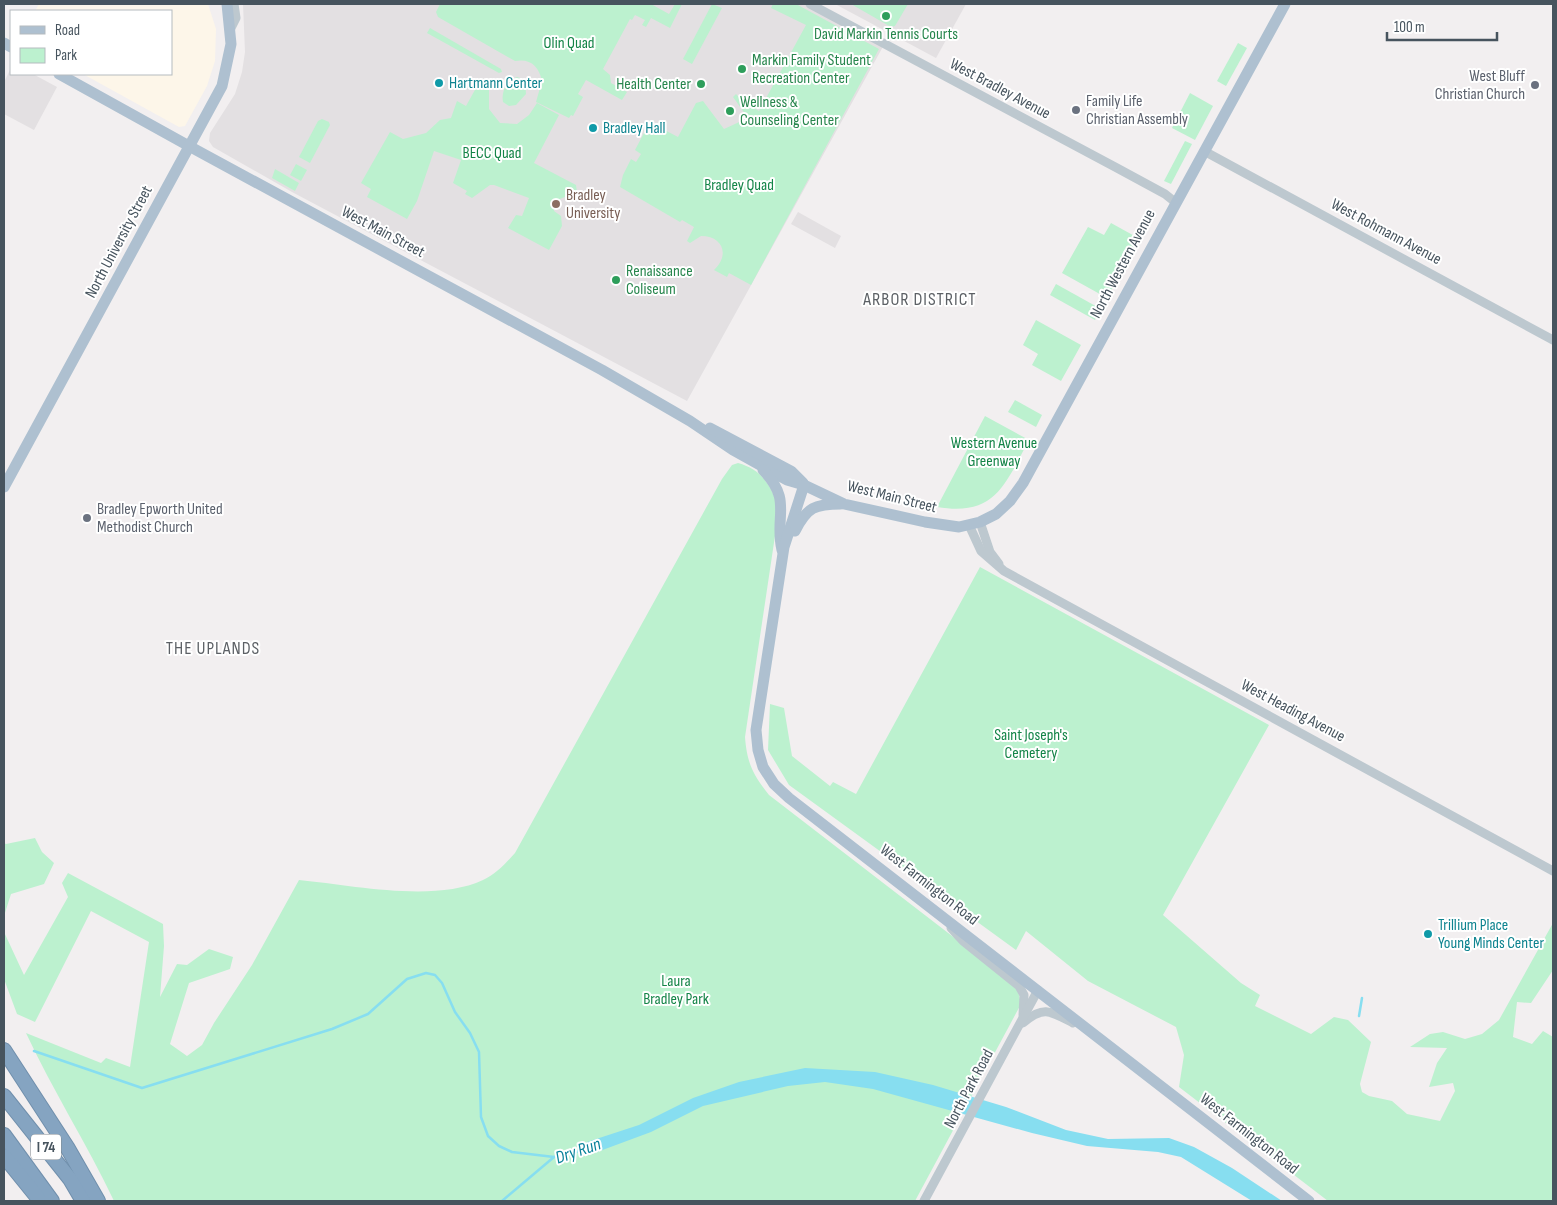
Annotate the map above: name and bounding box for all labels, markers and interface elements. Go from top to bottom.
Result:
legend [10,10,172,75]
marker: David Markin Tennis Courts [880,10,892,22]
scale bar [1387,10,1497,42]
text: 100 m [1394,18,1425,37]
text: Road [55,21,80,40]
place label: David Markin Tennis Courts [814,25,958,44]
park label: Olin Quad [544,34,594,53]
text: Park [55,46,77,65]
place label: Markin Family Student Recreation Center [752,51,871,88]
street label: West Bradley Avenue [946,55,1054,123]
marker: Markin Family Student Recreation Center [736,63,748,75]
place label: West Bluff Christian Church [1435,67,1526,104]
place label: Hartmann Center [449,74,543,93]
place label: Health Center [616,75,691,94]
marker: Hartmann Center [433,77,445,89]
marker: Health Center [695,78,707,90]
marker: West Bluff Christian Church [1529,79,1541,91]
place label: Family Life Christian Assembly [1086,92,1188,129]
place label: Wellness & Counseling Center [740,93,839,130]
marker: Family Life Christian Assembly [1070,104,1082,116]
marker: Wellness & Counseling Center [724,105,736,117]
place label: Bradley Hall [603,119,666,138]
marker: Bradley Hall [587,122,599,134]
park label: BECC Quad [463,144,521,163]
park label: Bradley Quad [704,176,774,195]
street label: North University Street [81,182,157,301]
place label: Bradley University [566,186,620,223]
street label: West Rohmann Avenue [1328,195,1444,269]
marker: Bradley University [550,198,562,210]
street label: West Main Street [338,202,428,262]
street label: North Western Avenue [1086,206,1160,322]
place label: Renaissance Coliseum [626,262,693,299]
marker: Renaissance Coliseum [610,274,622,286]
district label: ARBOR DISTRICT [862,289,977,310]
park label: Western Avenue Greenway [951,434,1037,471]
street label: West Main Street [845,477,939,517]
place label: Bradley Epworth United Methodist Church [97,500,223,537]
marker: Bradley Epworth United Methodist Church [81,512,93,524]
district label: THE UPLANDS [166,638,260,659]
street label: West Heading Avenue [1238,676,1348,746]
park label: Saint Joseph's Cemetery [994,726,1068,763]
street label: West Farmington Road [876,841,982,929]
place label: Trillium Place Young Minds Center [1438,916,1544,953]
marker: Trillium Place Young Minds Center [1422,928,1434,940]
park label: Laura Bradley Park [643,972,709,1009]
street label: North Park Road [940,1046,998,1132]
street label: West Farmington Road [1196,1090,1302,1178]
water label: Dry Run [553,1133,604,1169]
road number: I 74 [31,1134,61,1160]

